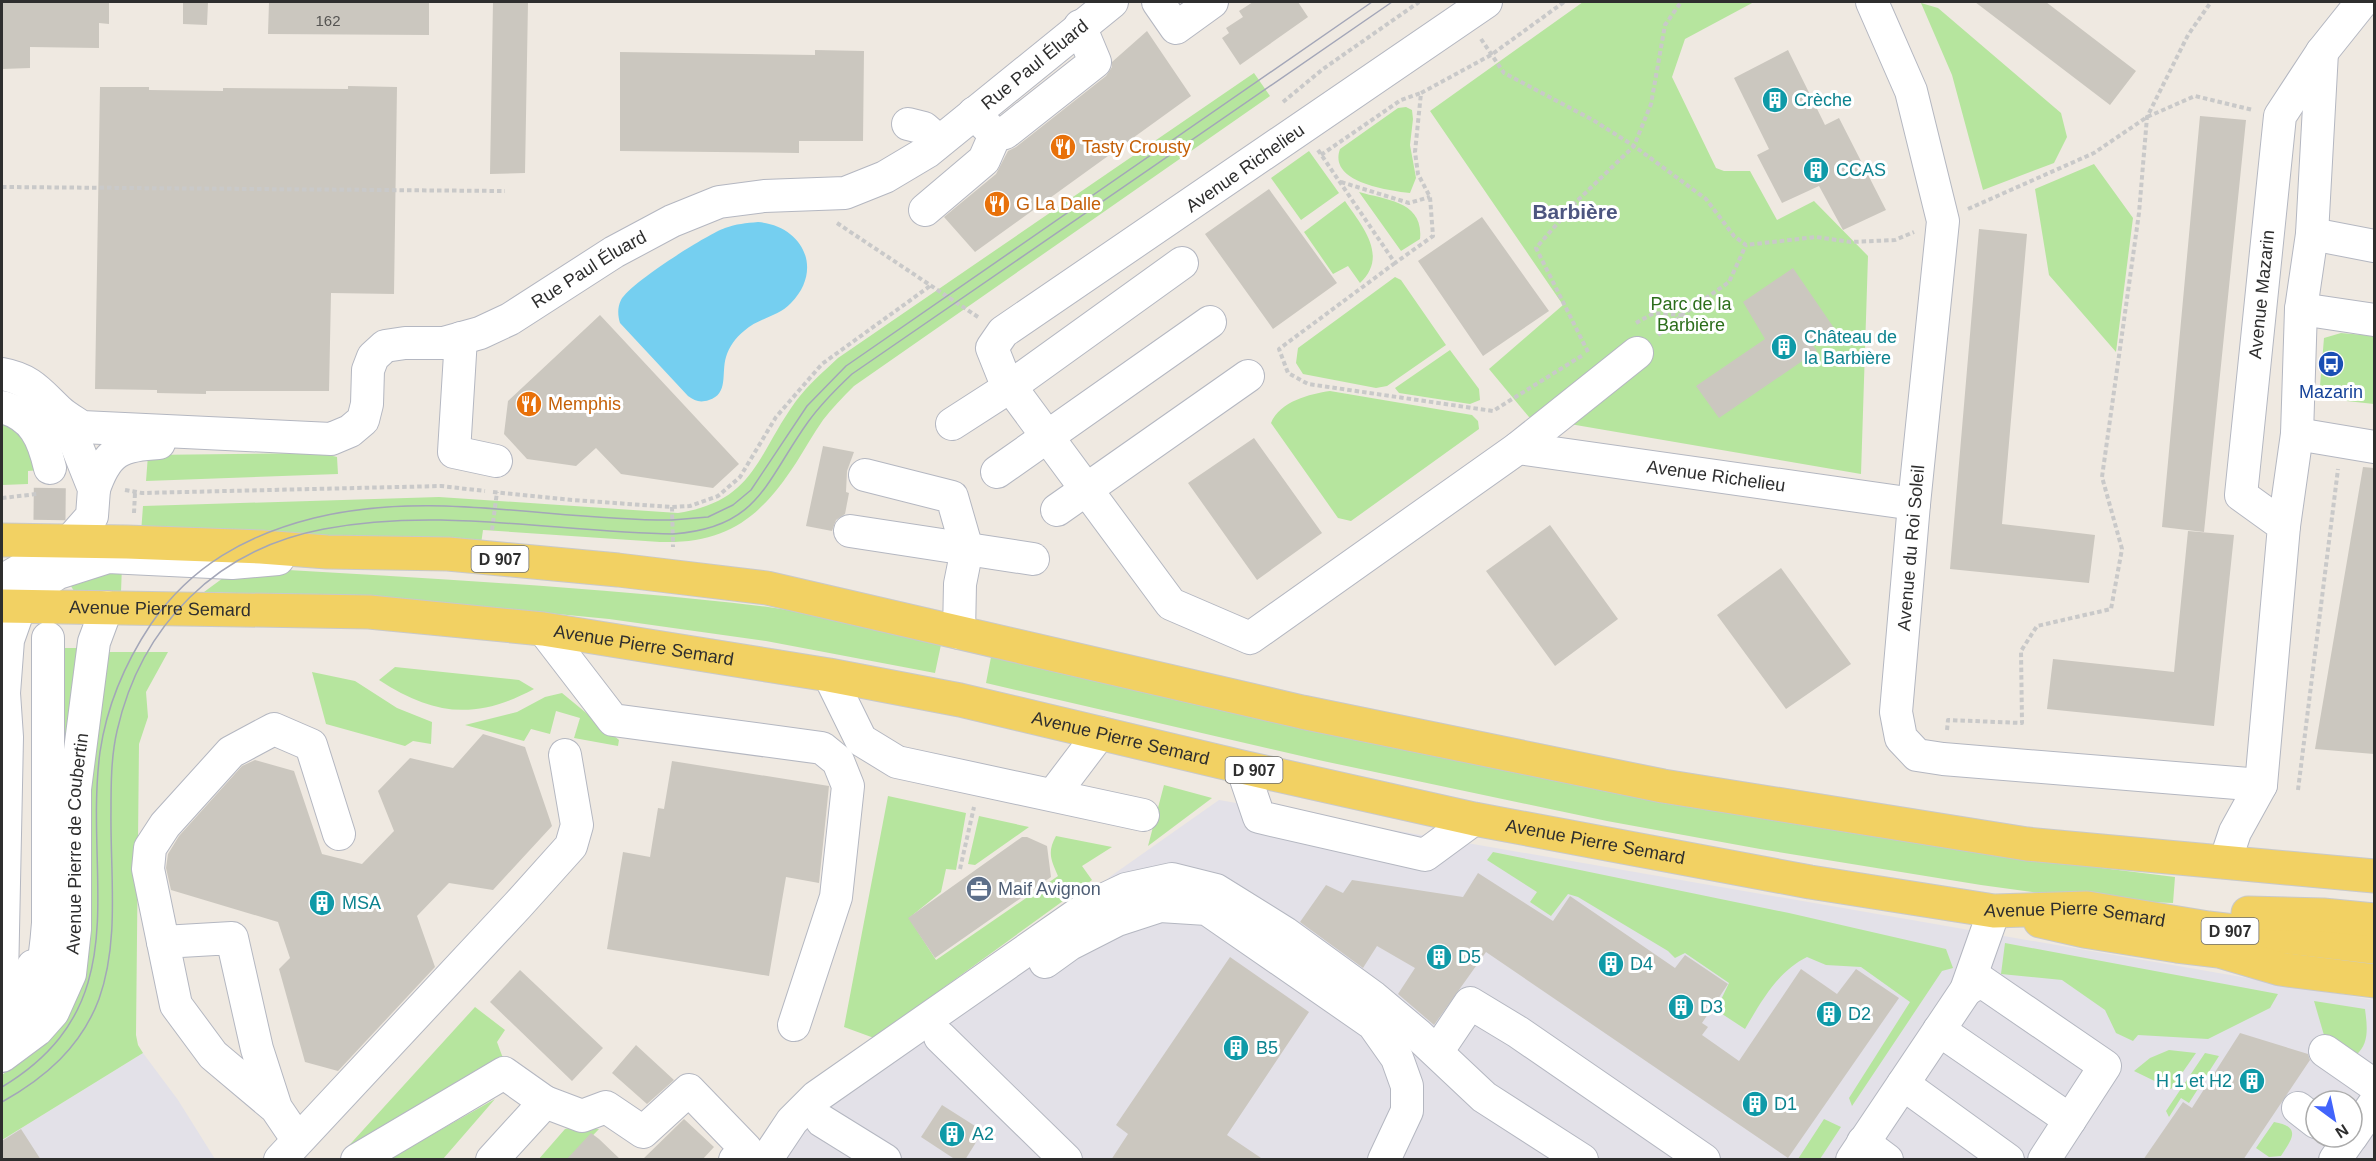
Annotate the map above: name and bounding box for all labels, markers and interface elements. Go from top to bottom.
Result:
house number: 162 [315,12,341,29]
street label: Rue Paul Éluard [977,16,1092,114]
building icon: Crèche [1760,85,1790,115]
place label: Crèche [1794,90,1852,110]
street label: Avenue Richelieu [1182,120,1308,216]
restaurant icon: Tasty Crousty [1048,132,1078,162]
place label: Tasty Crousty [1082,137,1191,157]
building icon: CCAS [1801,155,1831,185]
place label: CCAS [1836,160,1886,180]
restaurant icon: G La Dalle [982,189,1012,219]
place label: G La Dalle [1016,194,1101,214]
district label: Barbière [1532,200,1618,223]
street label: Rue Paul Éluard [528,227,650,312]
street label: Avenue Mazarin [2245,229,2278,360]
park label: Parc de la Barbière [1650,294,1733,335]
place label: Château de la Barbière [1804,327,1897,368]
building icon: Château de la Barbière [1769,332,1799,362]
bus stop icon: Mazarin [2316,349,2346,379]
place label: Mazarin [2299,382,2363,402]
restaurant icon: Memphis [514,389,544,419]
place label: Memphis [548,394,621,414]
street label: Avenue Richelieu [1645,456,1787,496]
street label: Avenue du Roi Soleil [1894,464,1928,632]
road number: D 907 [472,546,528,572]
street label: Avenue Pierre Semard [69,597,251,620]
street label: Avenue Pierre Semard [552,621,735,670]
street label: Avenue Pierre Semard [1030,707,1211,769]
street label: Avenue Pierre de Coubertin [62,732,92,956]
road number: D 907 [1226,757,1282,783]
street label: Avenue Pierre Semard [1504,815,1687,868]
office icon: Maif Avignon [964,874,994,904]
place label: Maif Avignon [998,879,1101,899]
building icon: MSA [307,888,337,918]
place label: MSA [342,893,381,913]
street label: Avenue Pierre Semard [1983,898,2167,931]
road number: D 907 [2202,918,2258,944]
building icon: D5 [1424,942,1454,972]
place label: D5 [1458,947,1481,967]
building icon: D4 [1596,949,1626,979]
place label: D4 [1630,954,1653,974]
building icon: D3 [1666,992,1696,1022]
place label: D3 [1700,997,1723,1017]
building icon: D2 [1814,999,1844,1029]
place label: D2 [1848,1004,1871,1024]
building icon: B5 [1221,1033,1251,1063]
place label: B5 [1256,1038,1278,1058]
building icon: H 1 et H2 [2237,1066,2267,1096]
place label: H 1 et H2 [2156,1071,2232,1091]
building icon: D1 [1740,1089,1770,1119]
north arrow [2304,1089,2364,1149]
place label: D1 [1774,1094,1797,1114]
building icon: A2 [937,1119,967,1149]
text: N [2332,1121,2351,1141]
place label: A2 [972,1124,994,1144]

